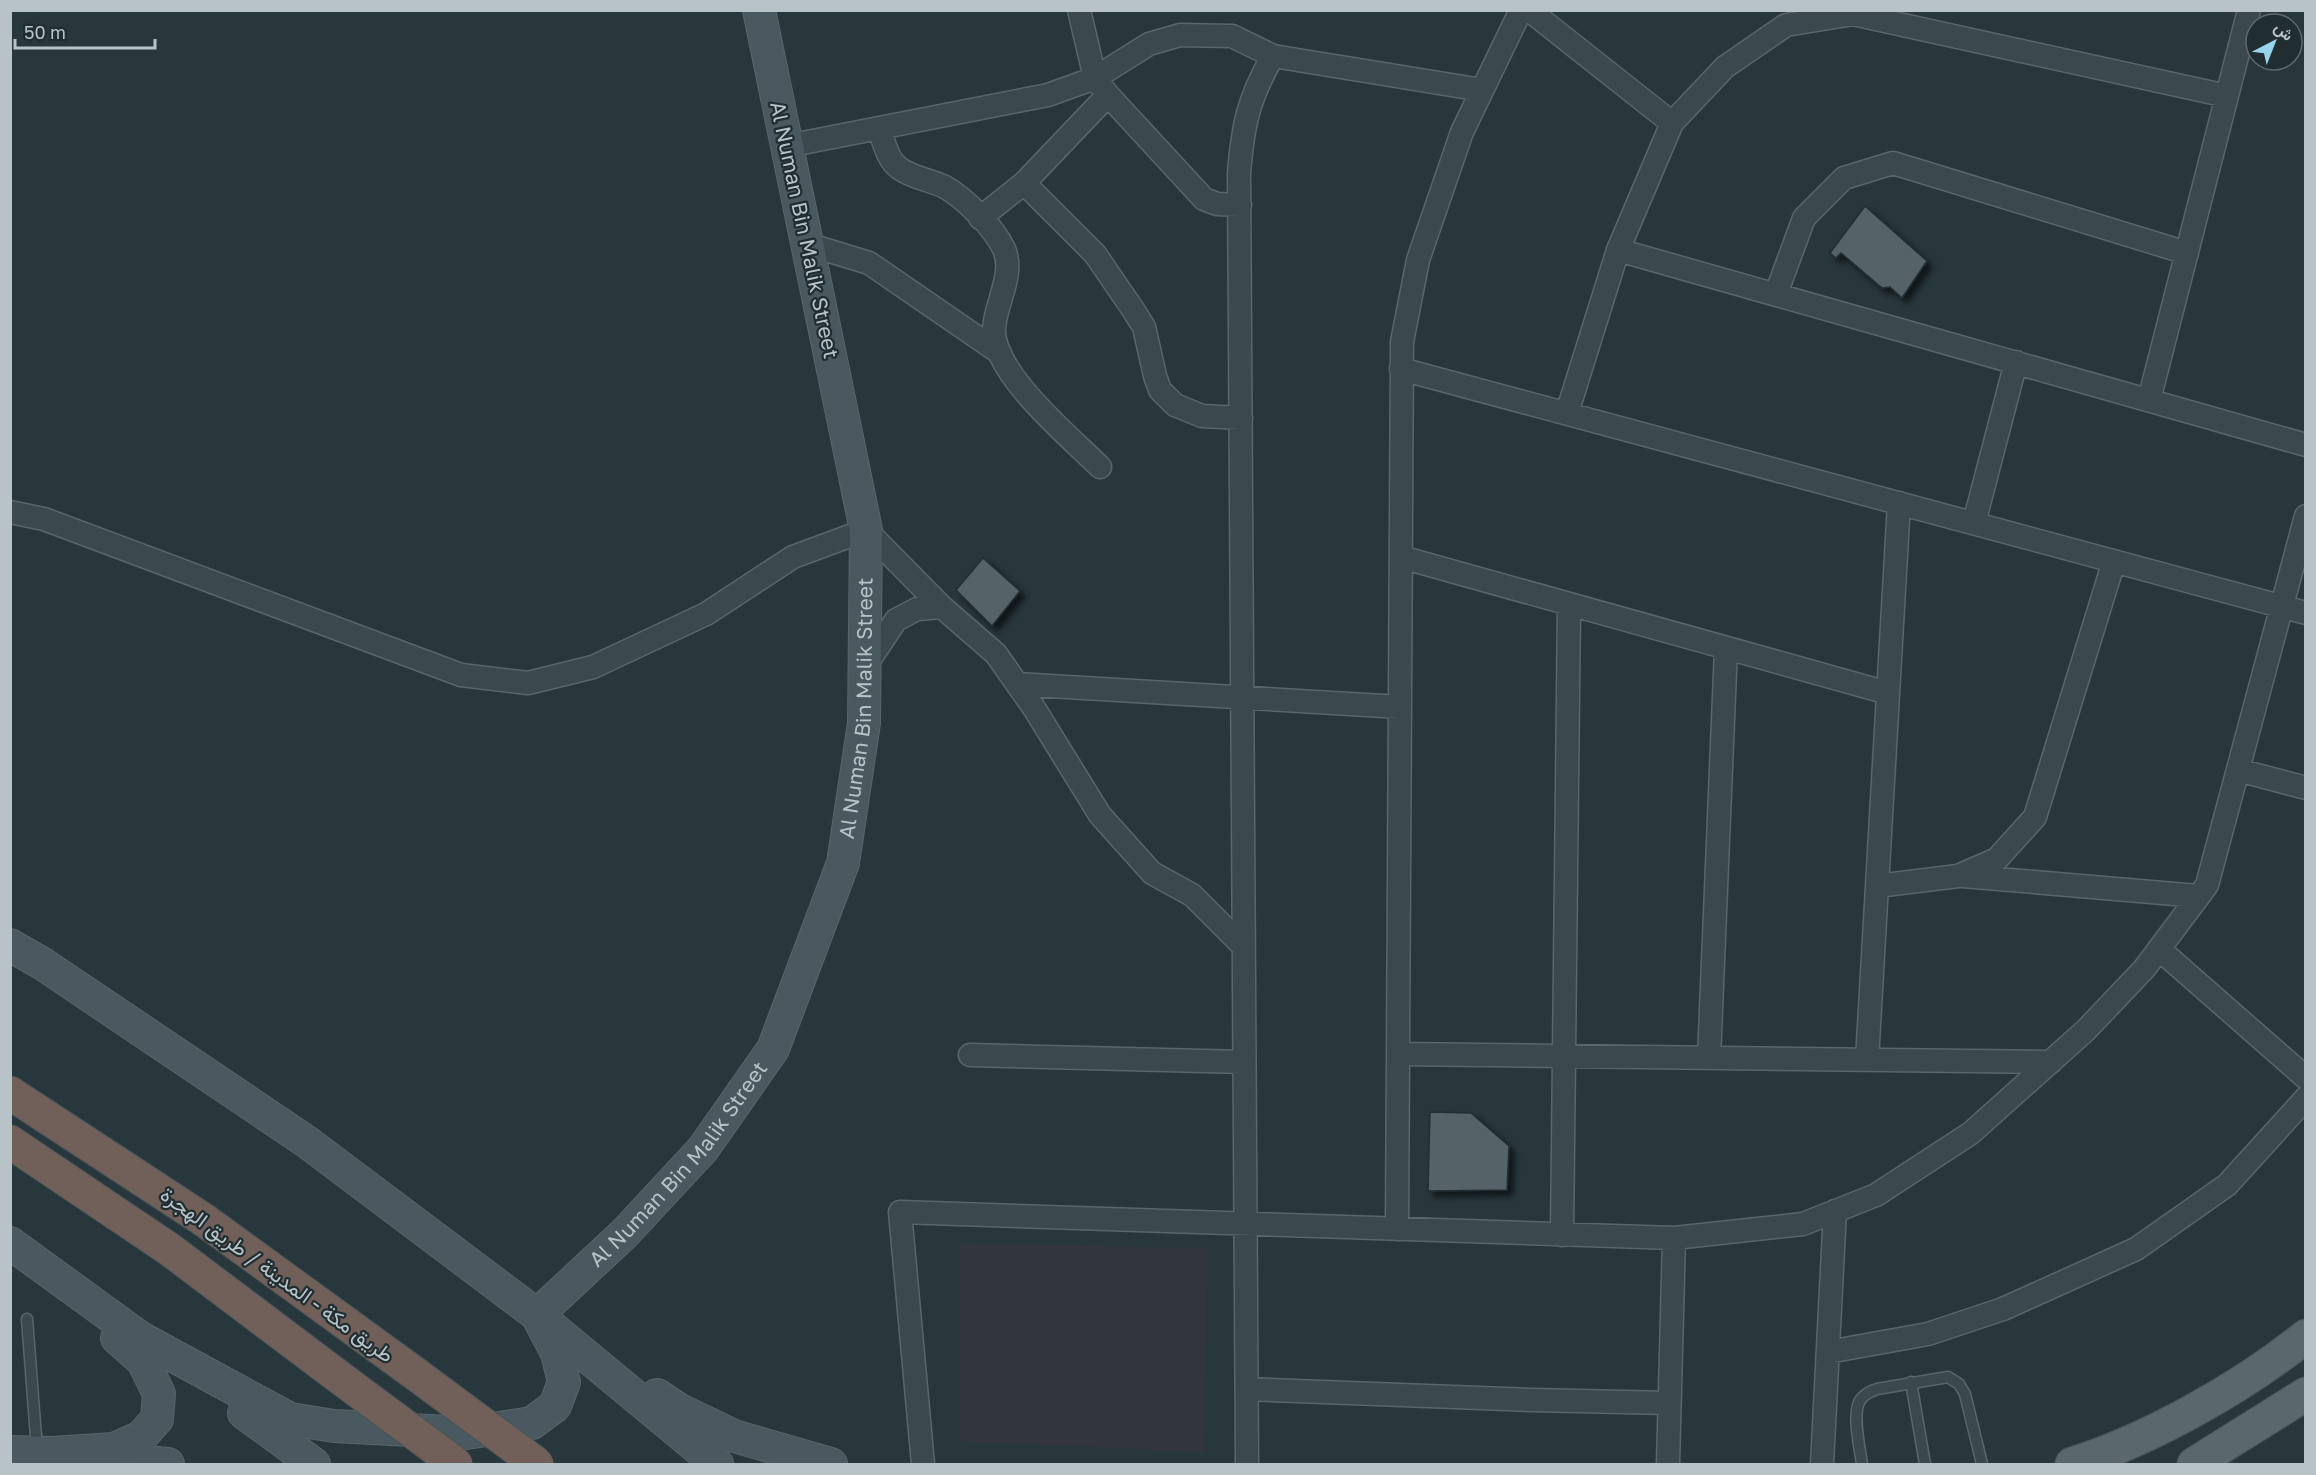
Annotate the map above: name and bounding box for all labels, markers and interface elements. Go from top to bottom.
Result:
scale bar [15,12,154,50]
north arrow [2244,12,2304,72]
text: ش [2270,17,2298,45]
text: 50 m [24,21,66,43]
street label: Al Numan Bin Malik Street [765,99,845,361]
street label: Al Numan Bin Malik Street [833,577,878,841]
street label: Al Numan Bin Malik Street [583,1056,772,1272]
street label: طريق مكة - المدينة / طريق الهجرة [155,1181,399,1368]

